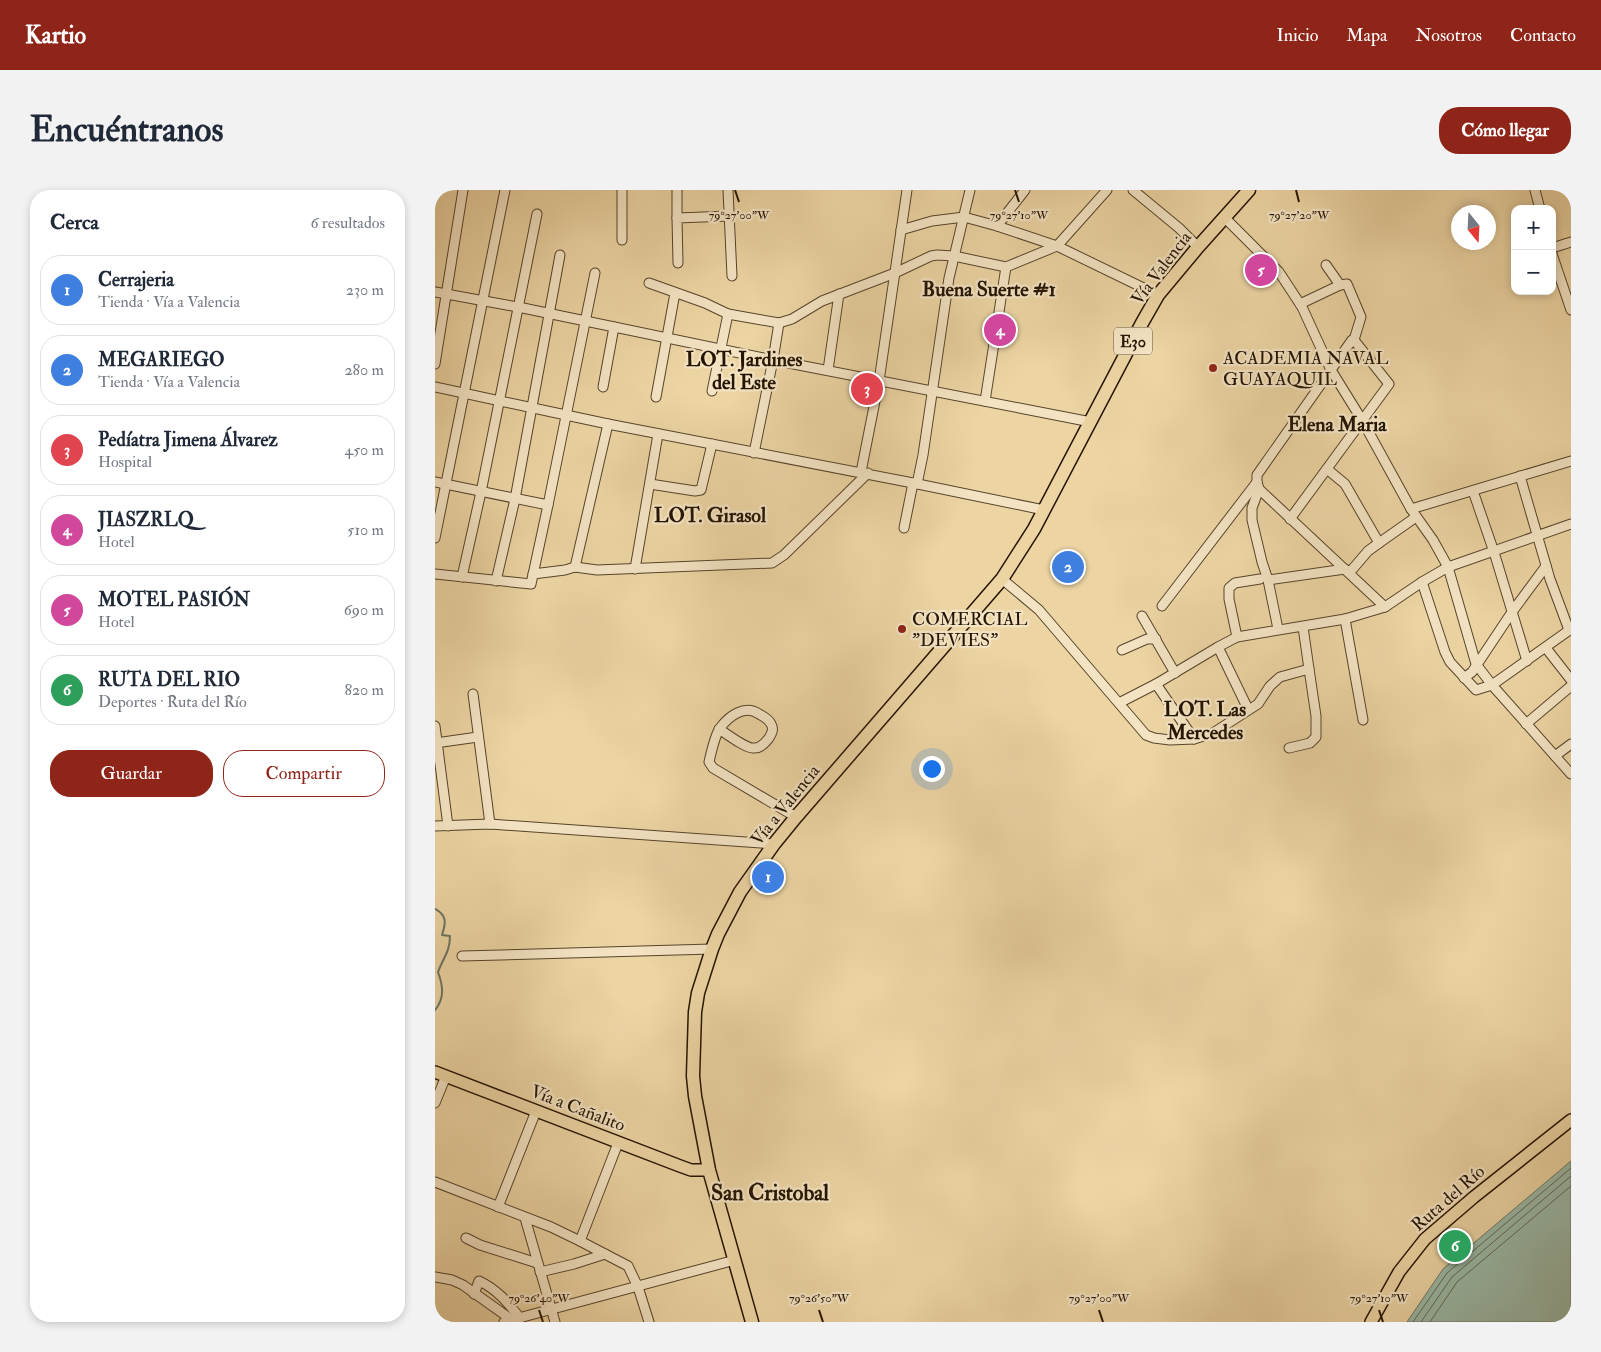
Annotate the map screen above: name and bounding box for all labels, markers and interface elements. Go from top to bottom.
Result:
text: Kartio [25,20,86,51]
text: Inicio [1276,24,1318,47]
text: Mapa [1346,24,1388,47]
text: Nosotros [1416,24,1482,47]
text: Contacto [1510,24,1576,47]
button: Cómo llegar [1439,107,1571,154]
text: Encuéntranos [30,108,223,152]
north arrow [1451,205,1496,250]
map controls [1511,205,1556,295]
button: + [1511,205,1556,250]
text: 79°27'00"W [709,208,770,223]
text: 79°27'10"W [990,208,1049,223]
text: 79°27'20"W [1269,208,1330,223]
text: Cerca [50,209,99,236]
text: 6 resultados [310,213,385,233]
street label: Vía Valencia [1126,226,1197,310]
button: − [1511,250,1556,295]
pin: 5 [1245,251,1277,289]
text: Cerrajeria [98,268,174,292]
district label: Buena Suerte #1 [922,277,1056,302]
text: 1 [64,280,70,300]
text: 230 m [346,280,384,300]
text: Tienda · Vía a Valencia [98,292,240,312]
pin: 4 [984,311,1016,349]
road number: E30 [1114,328,1152,354]
district label: LOT. Jardines del Este [686,347,802,395]
place label: ACADEMIA NAVAL GUAYAQUIL [1222,347,1389,391]
text: MEGARIEGO [98,348,225,372]
text: 2 [63,360,71,380]
text: 280 m [344,360,384,380]
marker: ACADEMIA NAVAL GUAYAQUIL [1207,362,1219,374]
pin: 3 [851,370,883,408]
text: Tienda · Vía a Valencia [98,372,240,392]
district label: Elena Maria [1287,412,1387,437]
text: Pedíatra Jimena Álvarez [98,428,278,452]
text: 3 [64,440,70,460]
text: 450 m [345,440,384,460]
text: Hospital [98,452,152,472]
district label: LOT. Girasol [654,503,767,528]
text: JIASZRLQ [98,508,194,532]
text: 4 [63,520,71,540]
text: 510 m [347,520,384,540]
text: Hotel [98,532,135,552]
pin: 2 [1052,548,1084,586]
text: MOTEL PASIÓN [98,588,250,612]
text: 5 [63,600,71,620]
text: 690 m [344,600,384,620]
place label: COMERCIAL "DEVIES" [912,608,1028,652]
text: Hotel [98,612,135,632]
marker: COMERCIAL "DEVIES" [896,623,908,635]
text: RUTA DEL RIO [98,668,240,692]
text: 6 [63,680,71,700]
text: 820 m [344,680,384,700]
text: Deportes · Ruta del Río [98,692,247,712]
district label: LOT. Las Mercedes [1164,697,1246,745]
button: Guardar [50,750,213,797]
button: Compartir [223,750,385,797]
your location [919,756,945,782]
street label: Vía a Valencia [746,760,825,851]
pin: 1 [752,858,784,896]
street label: Vía a Cañalito [527,1080,629,1137]
street label: Ruta del Río [1407,1160,1490,1237]
district label: San Cristobal [711,1179,829,1207]
pin: 6 [1439,1227,1471,1265]
text: 79°26'40"W [508,1291,570,1306]
text: 79°26'50"W [789,1291,850,1306]
text: 79°27'00"W [1069,1291,1130,1306]
text: 79°27'10"W [1350,1291,1409,1306]

